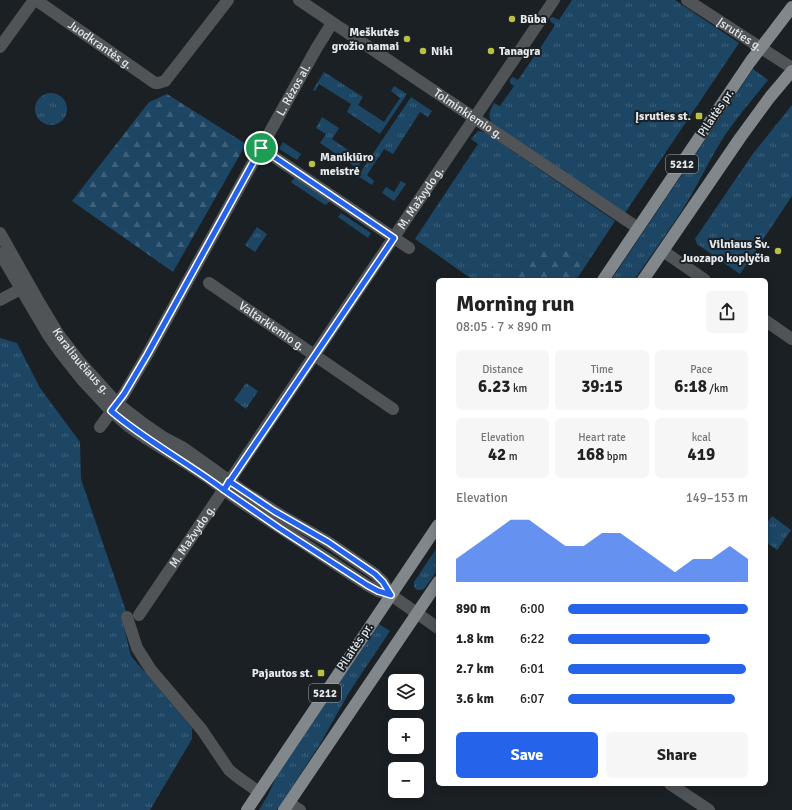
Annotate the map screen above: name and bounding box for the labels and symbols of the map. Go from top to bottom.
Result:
place label: Būba [520,12,547,27]
marker: Būba [507,14,517,24]
street label: Įsruties g. [714,14,765,54]
street label: Juodkrantės g. [65,17,135,72]
place label: Meškutės grožio namai [332,25,400,54]
marker: Meškutės grožio namai [402,34,412,44]
place label: Niki [431,44,453,59]
place label: Tanagra [499,44,540,59]
marker: Niki [418,46,428,56]
marker: Tanagra [486,46,496,56]
street label: L. Rėzos al. [273,61,314,118]
street label: Tolminkiemio g. [431,85,506,143]
street label: Pilaitės pr. [695,86,737,140]
place label: Įsruties st. [635,109,691,124]
marker: Įsruties st. [694,111,704,121]
pin [244,131,278,165]
place label: Manikiūro meistrė [320,150,374,179]
road number: 5212 [666,155,698,173]
marker: Manikiūro meistrė [307,159,317,169]
street label: M. Mažvydo g. [394,164,447,232]
place label: Vilniaus Šv. Juozapo koplyčia [681,236,770,266]
marker: Vilniaus Šv. Juozapo koplyčia [773,246,783,256]
street label: Valtarkiemio g. [236,298,308,354]
street label: Karaliaučiaus g. [49,325,113,398]
street label: M. Mažvydo g. [166,502,219,570]
street label: Pilaitės pr. [334,620,376,674]
place label: Pajautos st. [252,666,313,681]
marker: Pajautos st. [316,668,326,678]
road number: 5212 [309,684,341,702]

